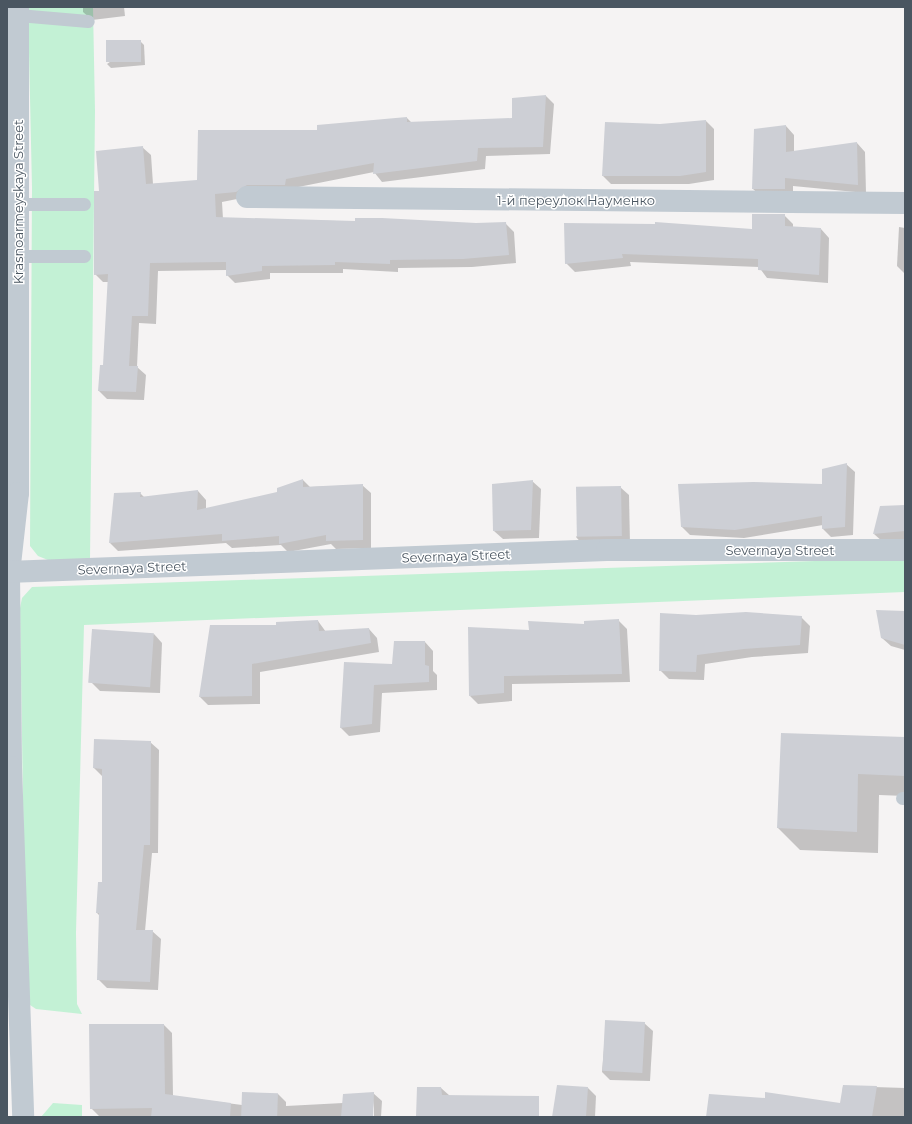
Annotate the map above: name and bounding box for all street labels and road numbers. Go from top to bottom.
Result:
street label: Krasnoarmeyskaya Street [10,120,26,284]
street label: 1-й переулок Науменко [497,192,655,208]
street label: Severnaya Street [726,542,834,558]
street label: Severnaya Street [401,546,511,566]
street label: Severnaya Street [77,558,187,578]

